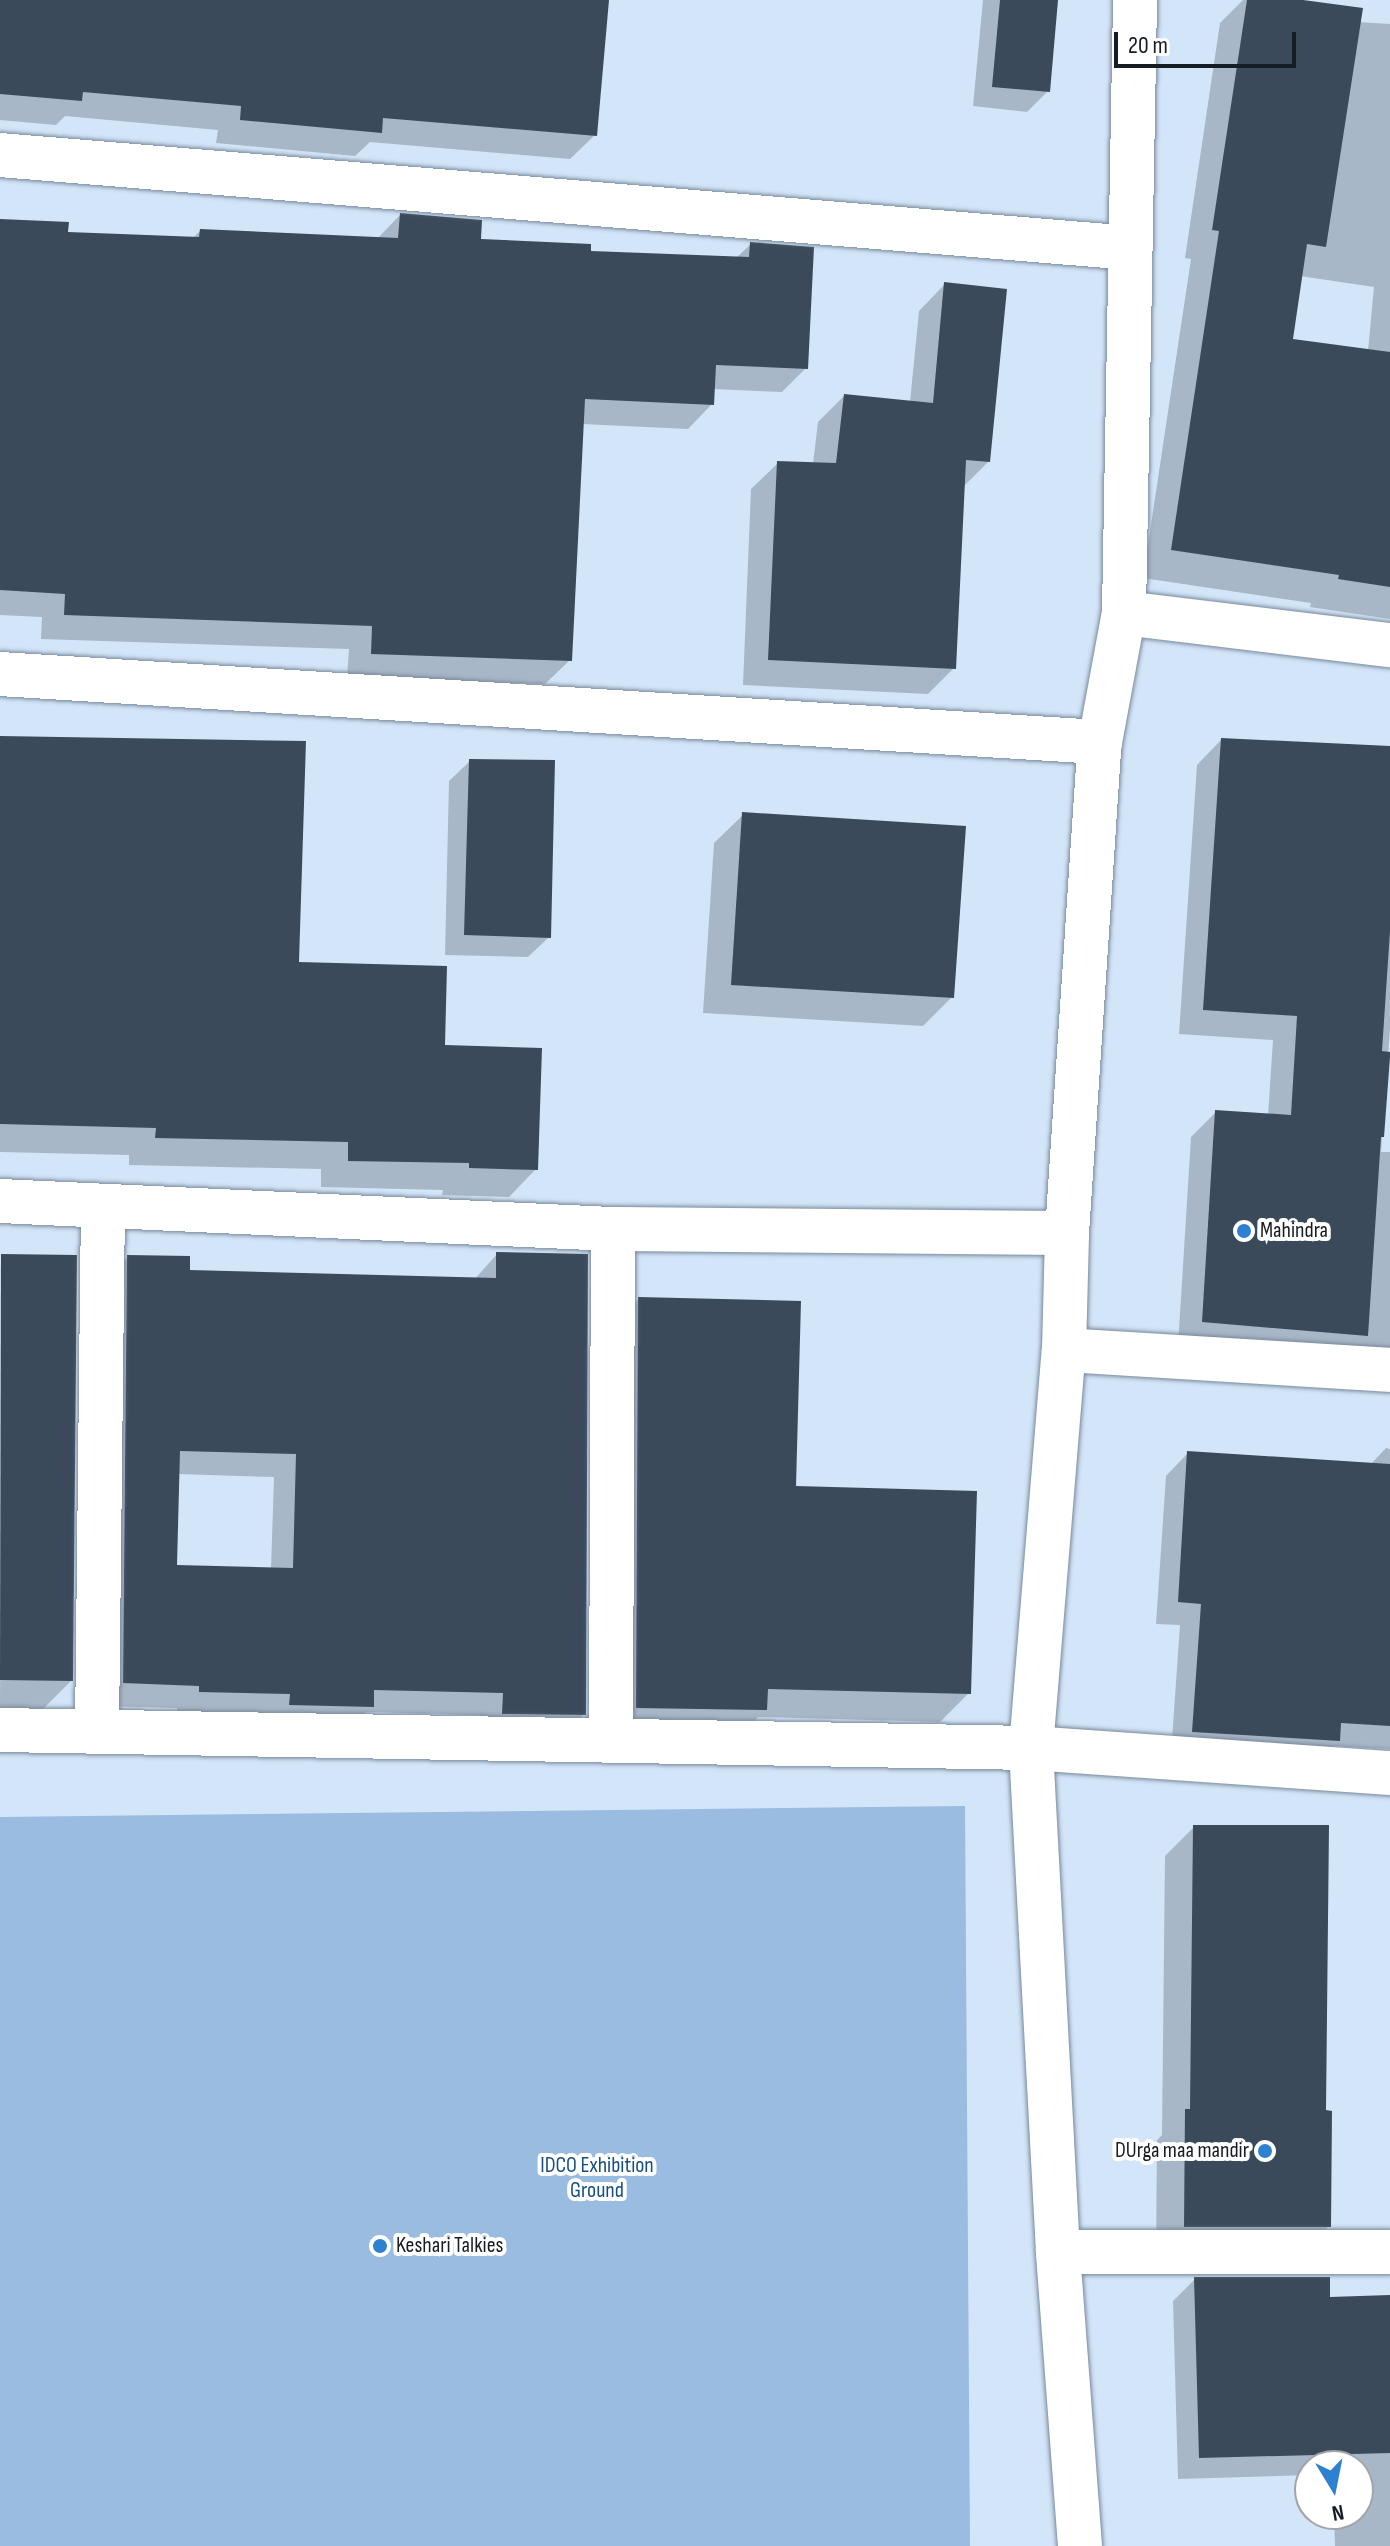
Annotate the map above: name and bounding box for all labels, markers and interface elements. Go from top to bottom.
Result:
scale bar [1118,16,1300,66]
text: 20 m [1128,31,1168,60]
place label: Mahindra [1260,1218,1328,1244]
marker: Mahindra [1235,1222,1253,1240]
place label: DUrga maa mandir [1115,2138,1249,2164]
marker: DUrga maa mandir [1256,2142,1274,2160]
park label: IDCO Exhibition Ground [540,2152,654,2204]
place label: Keshari Talkies [396,2233,503,2259]
marker: Keshari Talkies [371,2237,389,2255]
north arrow [1294,2450,1374,2530]
text: N [1330,2498,1346,2526]

